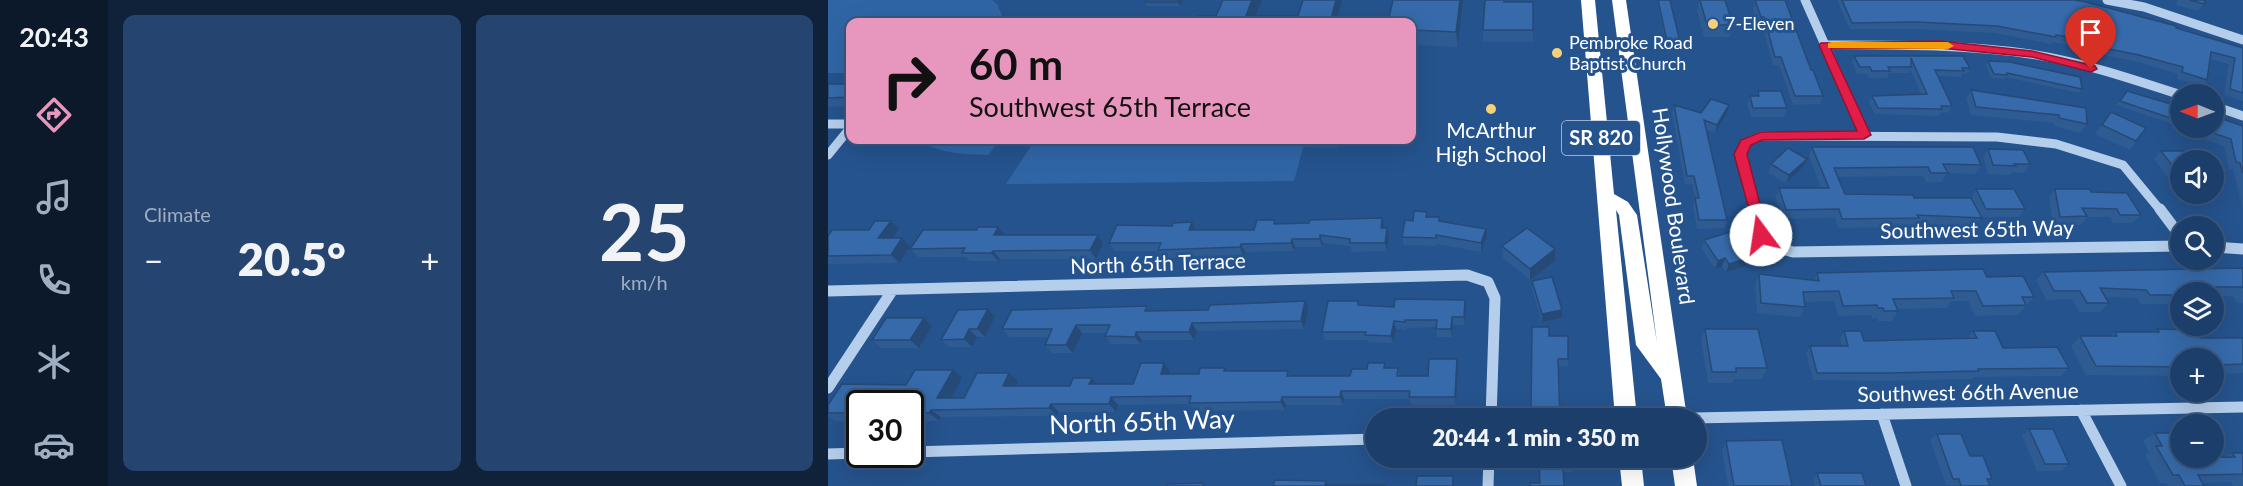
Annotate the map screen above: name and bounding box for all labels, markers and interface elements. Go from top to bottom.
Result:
pin [2065,7,2116,69]
place label: 7-Eleven [1725,12,1795,34]
icon: arrive [2074,16,2107,49]
marker: 7-Eleven [1706,17,1720,31]
text: 20:43 [19,20,89,53]
place label: Pembroke Road Baptist Church [1569,31,1693,74]
text: 60 m [969,39,1063,89]
icon: right [870,42,948,120]
marker: Pembroke Road Baptist Church [1550,46,1564,60]
north arrow [2170,84,2224,138]
map controls [2170,84,2224,468]
text: Southwest 65th Terrace [969,90,1251,123]
icon: directions [33,94,75,136]
marker: McArthur High School [1484,102,1498,116]
street label: Hollywood Boulevard [1648,106,1701,306]
place label: McArthur High School [1436,117,1546,166]
road number: SR 820 [1562,121,1640,155]
button: sound [2170,150,2224,204]
icon: music [33,176,75,218]
text: 25 [599,184,689,278]
text: Climate [144,202,211,226]
position arrow [1729,203,1793,267]
street label: Southwest 65th Way [1880,214,2074,243]
button: search [2170,216,2224,270]
text: 20.5° [238,232,346,286]
text: − [144,240,163,280]
text: + [420,240,440,280]
street label: North 65th Terrace [1070,247,1246,278]
icon: phone [33,259,75,301]
text: km/h [621,270,668,294]
button: layers [2170,282,2224,336]
icon: climate [33,341,75,383]
button: + [2170,348,2224,402]
street label: Southwest 66th Avenue [1857,377,2079,406]
speed limit sign: 30 [846,390,924,468]
street label: North 65th Way [1049,402,1236,440]
button: − [2170,414,2224,468]
icon: car [33,424,75,466]
text: 20:44 · 1 min · 350 m [1433,424,1639,451]

